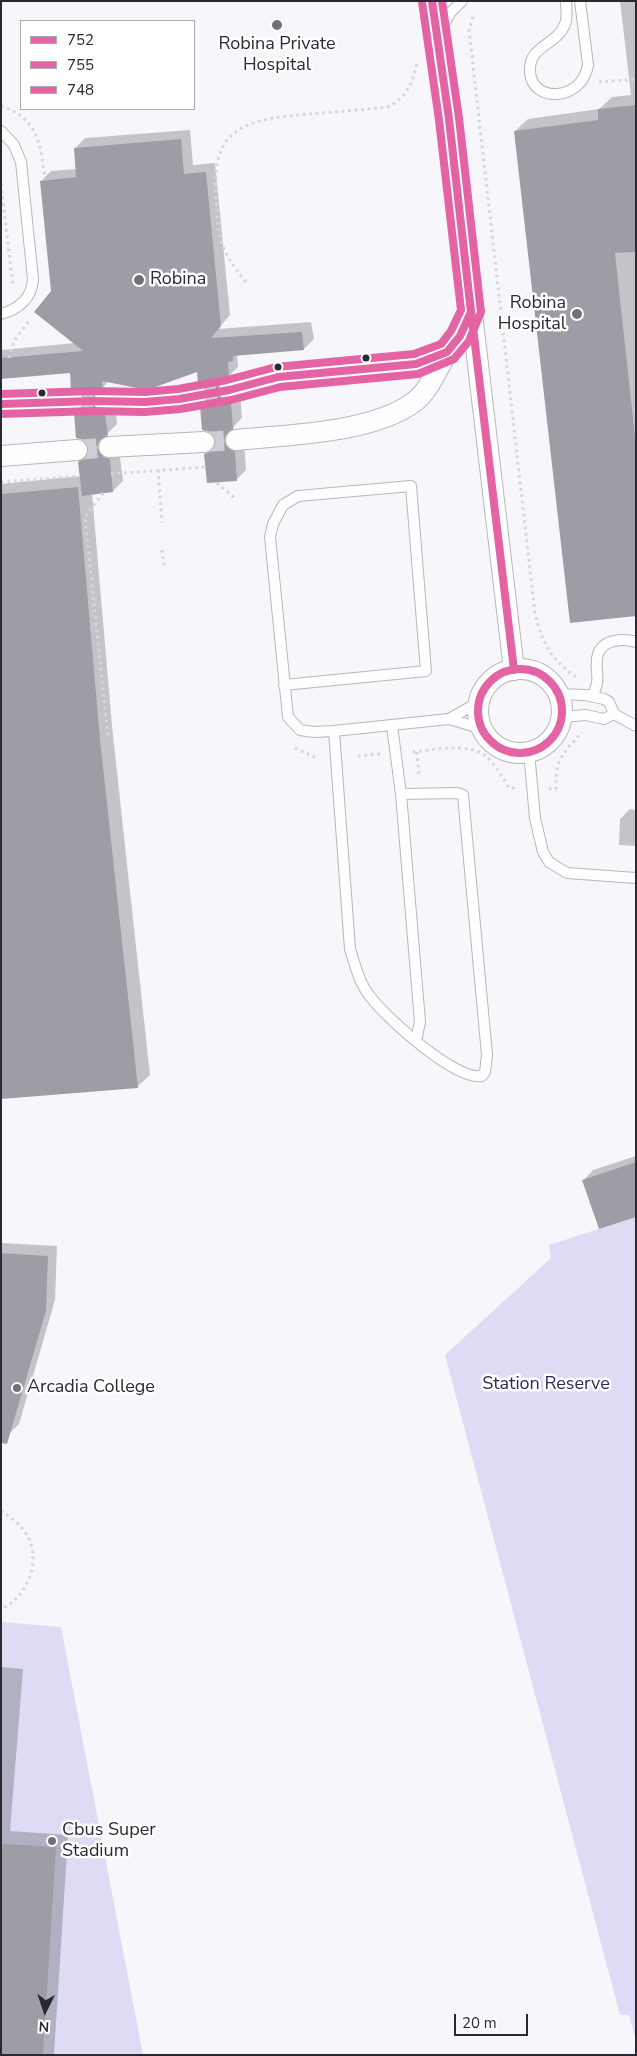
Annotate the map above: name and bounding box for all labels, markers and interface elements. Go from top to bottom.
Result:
marker: Robina Private Hospital [270,18,284,32]
legend [20,20,195,110]
text: 752 [67,30,94,50]
place label: Robina Private Hospital [218,34,336,76]
text: 755 [67,55,94,75]
text: 748 [67,80,94,100]
place label: Robina [150,269,206,291]
marker: Robina [132,273,146,287]
place label: Robina Hospital [498,293,566,336]
marker: Robina Hospital [570,307,584,321]
unlabelled marker [361,353,371,363]
unlabelled marker [273,362,283,372]
unlabelled marker [37,388,47,398]
park label: Station Reserve [482,1374,610,1396]
place label: Arcadia College [27,1377,155,1399]
marker: Arcadia College [11,1382,23,1394]
place label: Cbus Super Stadium [62,1820,156,1862]
marker: Cbus Super Stadium [46,1835,58,1847]
north arrow [20,1986,70,2036]
scale bar [457,2004,531,2036]
text: 20 m [462,2013,497,2033]
text: N [38,2017,50,2036]

